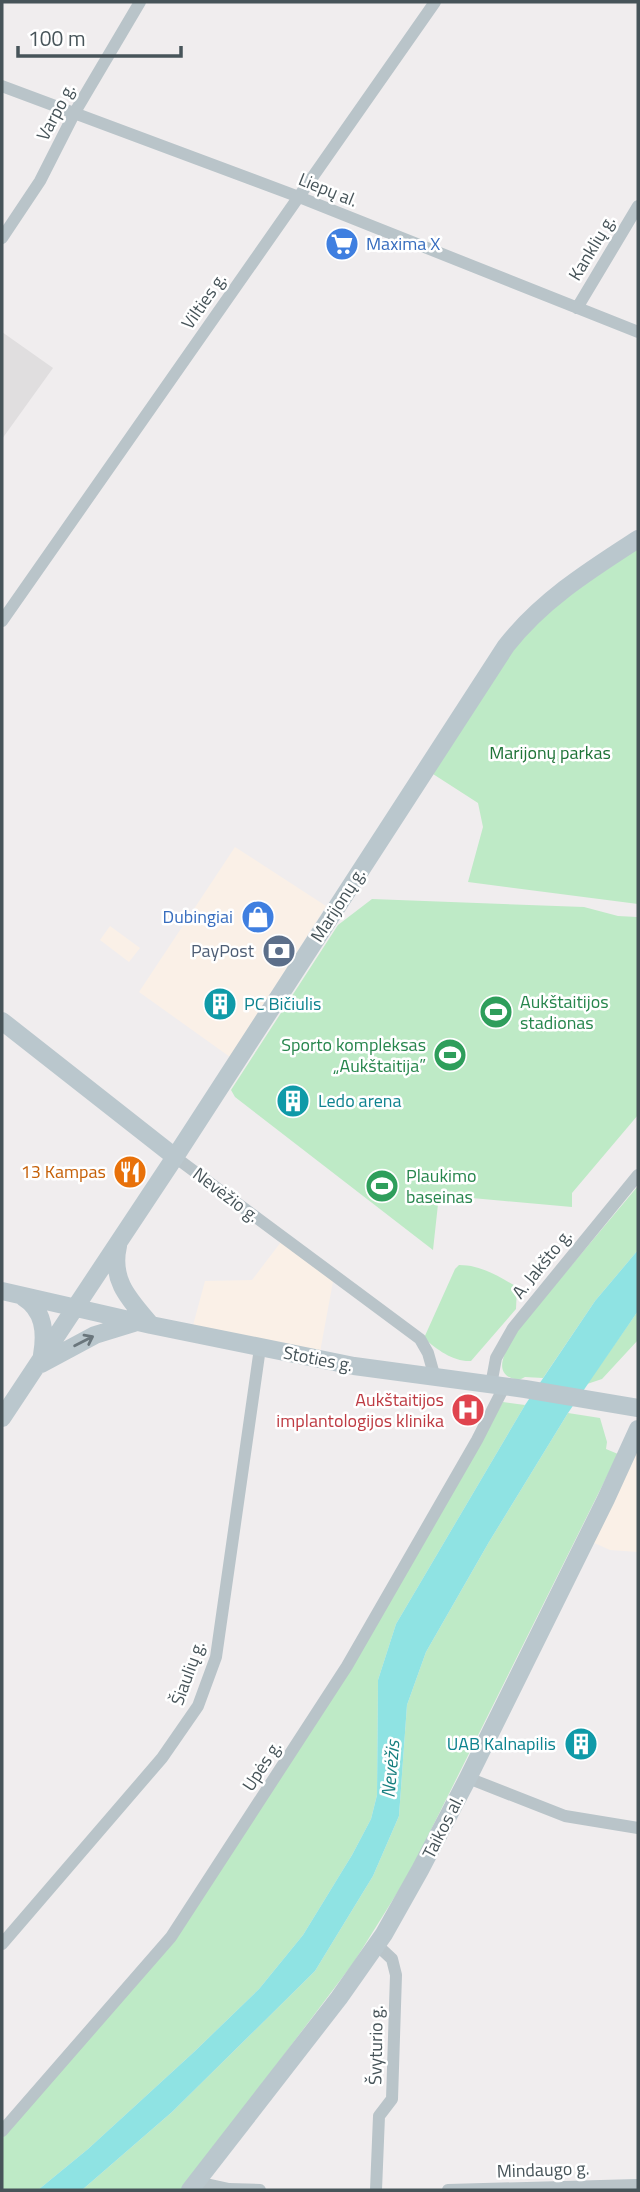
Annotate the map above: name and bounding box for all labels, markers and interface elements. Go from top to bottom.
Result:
scale bar [18,14,180,58]
text: 100 m [28,22,85,54]
street label: Varpo g. [29,78,82,145]
street label: Liepų al. [295,165,362,214]
street label: Kanklių g. [561,210,622,286]
supermarket icon: Maxima X [323,225,361,263]
place label: Maxima X [366,230,440,257]
street label: Vilties g. [174,267,233,334]
park label: Marijonų parkas [489,739,611,766]
street label: Marijonų g. [303,862,372,947]
shop icon: Dubingiai [239,898,277,936]
place label: Dubingiai [163,903,233,930]
bank icon: PayPost [260,932,298,970]
place label: PayPost [191,937,255,964]
building icon: PC Bičiulis [201,985,239,1023]
place label: Aukštaitijos stadionas [520,988,609,1036]
place label: PC Bičiulis [244,990,321,1017]
sports icon: Aukštaitijos stadionas [477,993,515,1031]
place label: Sporto kompleksas „Aukštaitija” [281,1031,426,1079]
sports icon: Sporto kompleksas „Aukštaitija” [431,1036,469,1074]
building icon: Ledo arena [274,1082,312,1120]
place label: Ledo arena [318,1087,401,1114]
restaurant icon: 13 Kampas [111,1153,149,1191]
place label: 13 Kampas [21,1158,106,1185]
street label: Nevėžio g. [187,1161,265,1229]
place label: Plaukimo baseinas [406,1162,477,1210]
sports icon: Plaukimo baseinas [363,1167,401,1205]
street label: A. Jakšto g. [505,1223,578,1304]
one-way arrow [73,1334,94,1348]
street label: Stoties g. [281,1339,355,1378]
place label: Aukštaitijos implantologijos klinika [276,1386,444,1434]
hospital icon: Aukštaitijos implantologijos klinika [449,1391,487,1429]
street label: Šiaulių g. [163,1637,212,1709]
building icon: UAB Kalnapilis [562,1725,600,1763]
place label: UAB Kalnapilis [447,1730,556,1757]
street label: Upės g. [235,1735,288,1796]
water label: Nevėžis [373,1737,407,1799]
street label: Taikos al. [415,1790,470,1863]
street label: Švyturio g. [361,2005,390,2085]
street label: Mindaugo g. [496,2154,590,2185]

